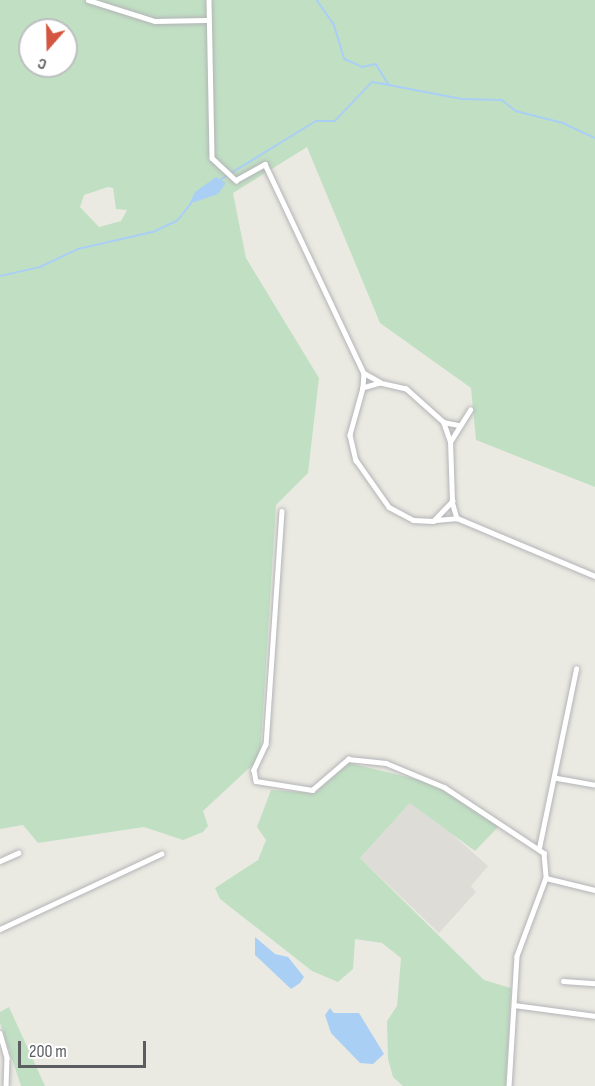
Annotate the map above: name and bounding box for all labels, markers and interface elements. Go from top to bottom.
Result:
north arrow [18,18,78,78]
text: С [35,53,49,74]
scale bar [21,1029,148,1067]
text: 200 m [29,1041,67,1062]

